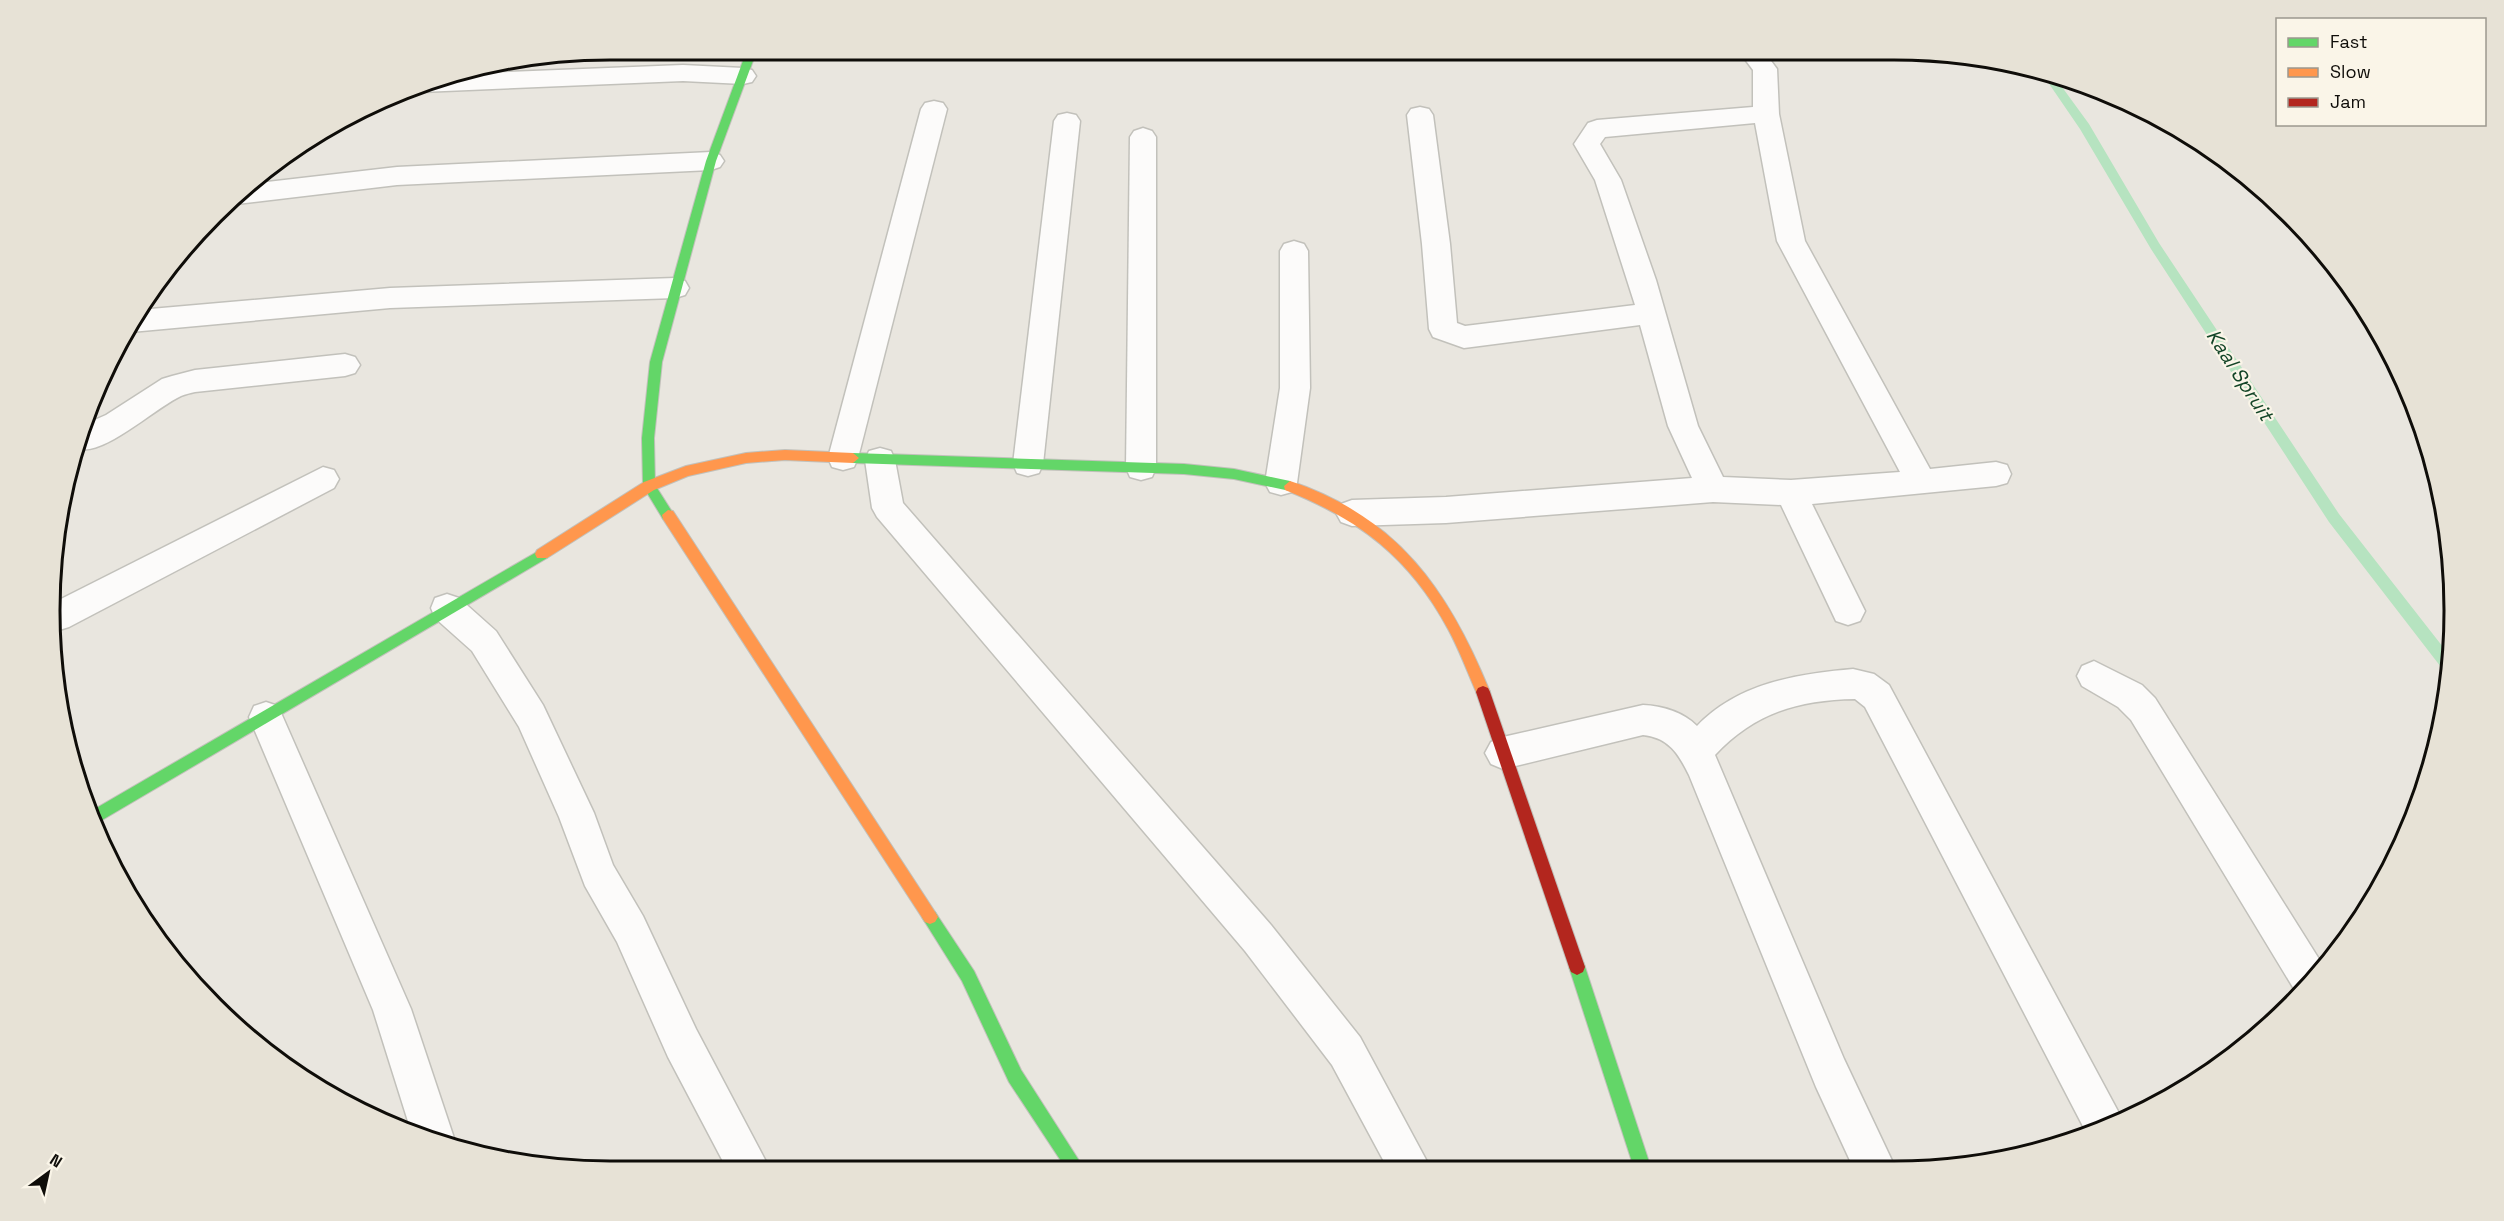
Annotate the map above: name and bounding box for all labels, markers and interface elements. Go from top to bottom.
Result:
legend [2276,18,2486,126]
text: Fast [2330,30,2367,53]
text: Slow [2330,60,2371,83]
text: Jam [2330,90,2366,113]
water label: Kaal Spruit [2201,324,2280,427]
north arrow [18,1143,78,1203]
text: N [46,1149,66,1173]

